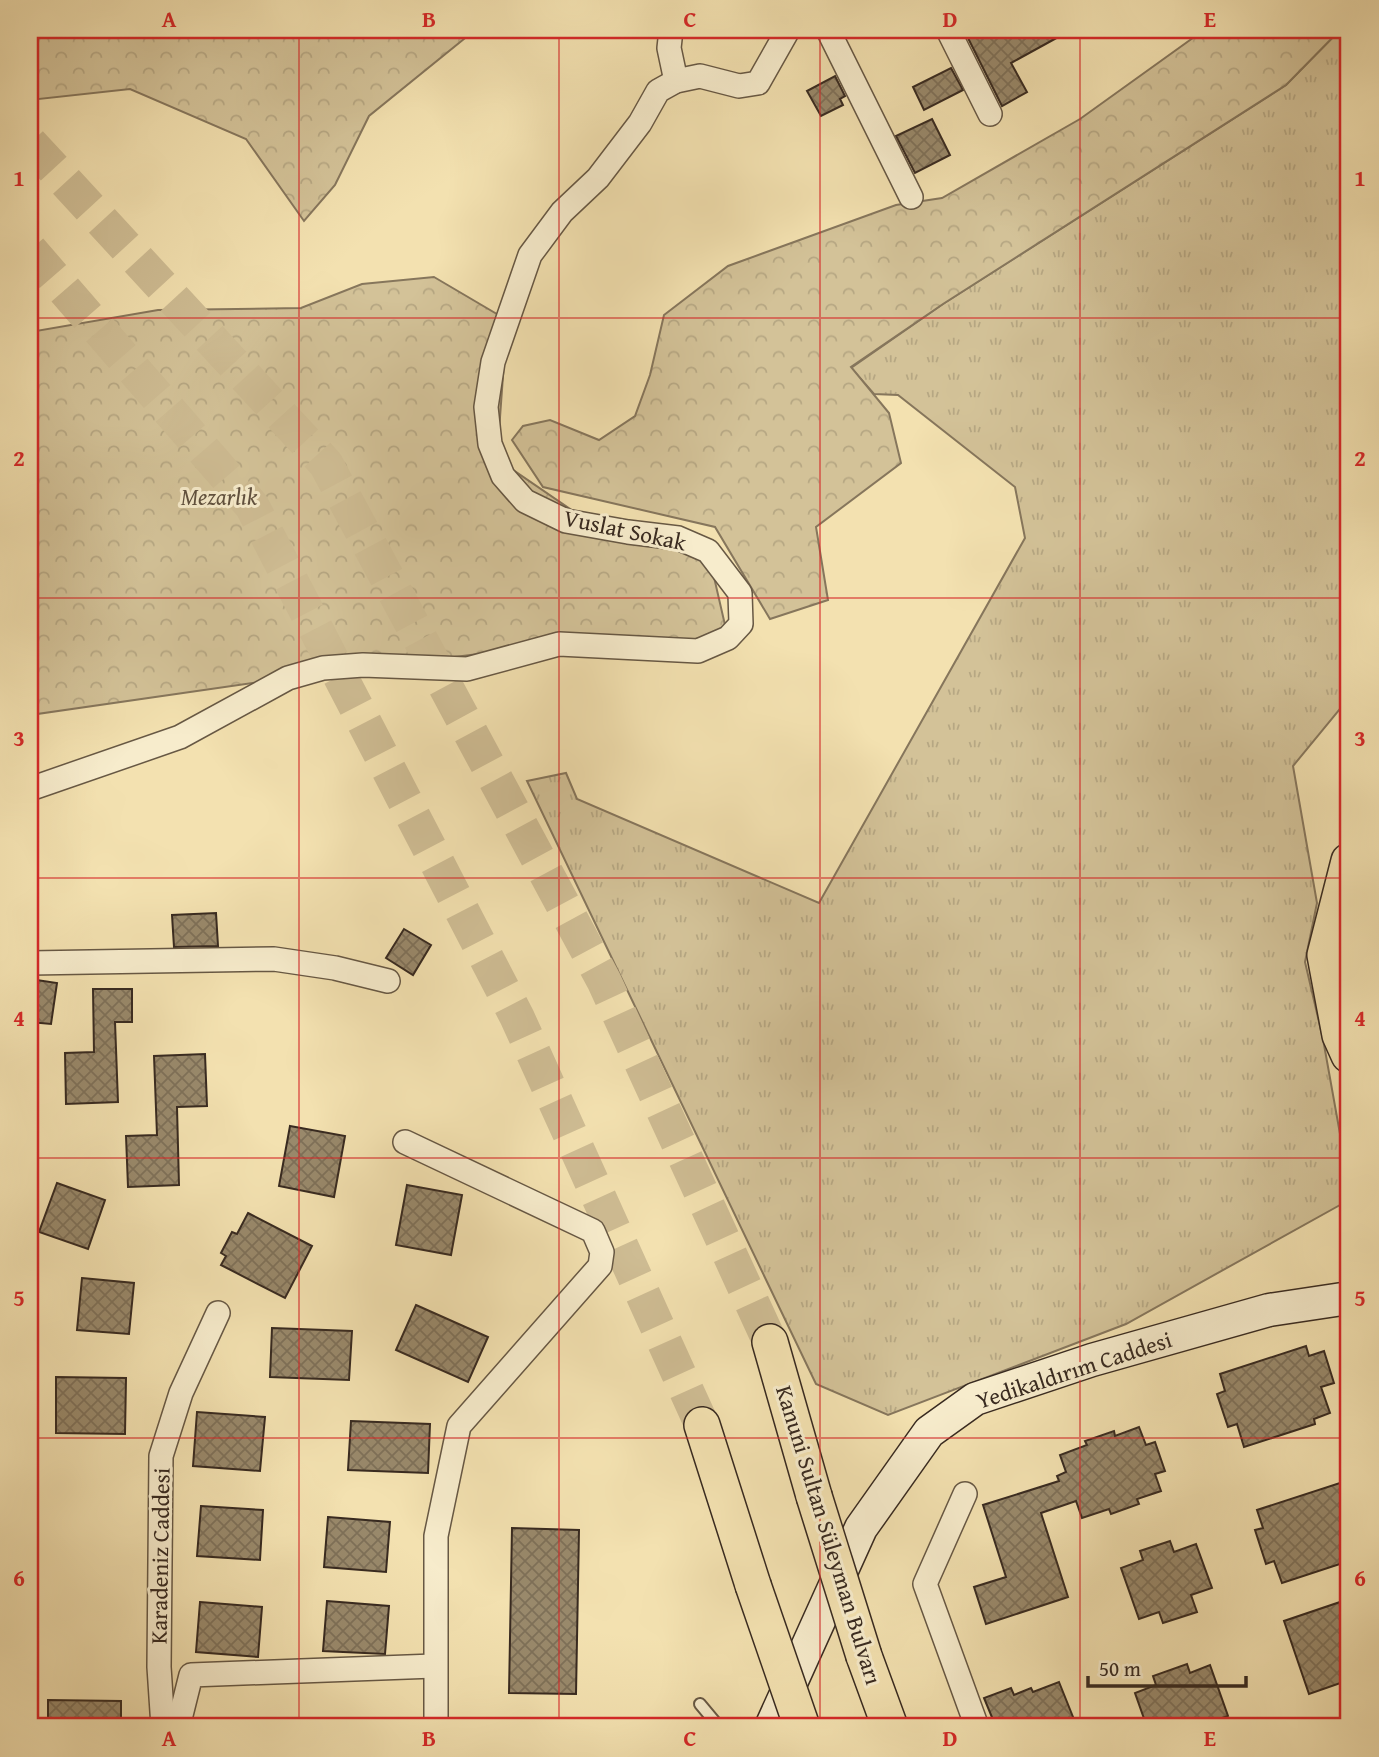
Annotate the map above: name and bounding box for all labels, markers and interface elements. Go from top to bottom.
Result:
text: A [162,2,177,35]
text: B [422,2,436,35]
text: C [683,2,697,35]
text: D [943,2,958,35]
text: E [1204,2,1216,35]
text: 1 [13,161,25,194]
text: 1 [1354,161,1366,194]
text: 2 [13,441,25,474]
text: 2 [1354,441,1366,474]
park label: Mezarlık [181,480,258,513]
street label: Vuslat Sokak [561,500,690,559]
text: 3 [13,721,25,754]
text: 3 [1354,721,1366,754]
text: 4 [13,1001,25,1034]
text: 4 [1354,1001,1366,1034]
text: 5 [13,1281,25,1314]
text: 5 [1354,1281,1366,1314]
street label: Yedikaldırım Caddesi [972,1322,1176,1417]
street label: Kanuni Sultan Süleyman Bulvarı [768,1381,891,1688]
street label: Karadeniz Caddesi [141,1467,178,1645]
text: 6 [13,1561,25,1594]
text: 6 [1354,1561,1366,1594]
scale bar [1088,1645,1246,1689]
text: 50 m [1099,1653,1141,1684]
text: A [162,1721,177,1754]
text: B [422,1721,436,1754]
text: C [683,1721,697,1754]
text: D [943,1721,958,1754]
text: E [1204,1721,1216,1754]

